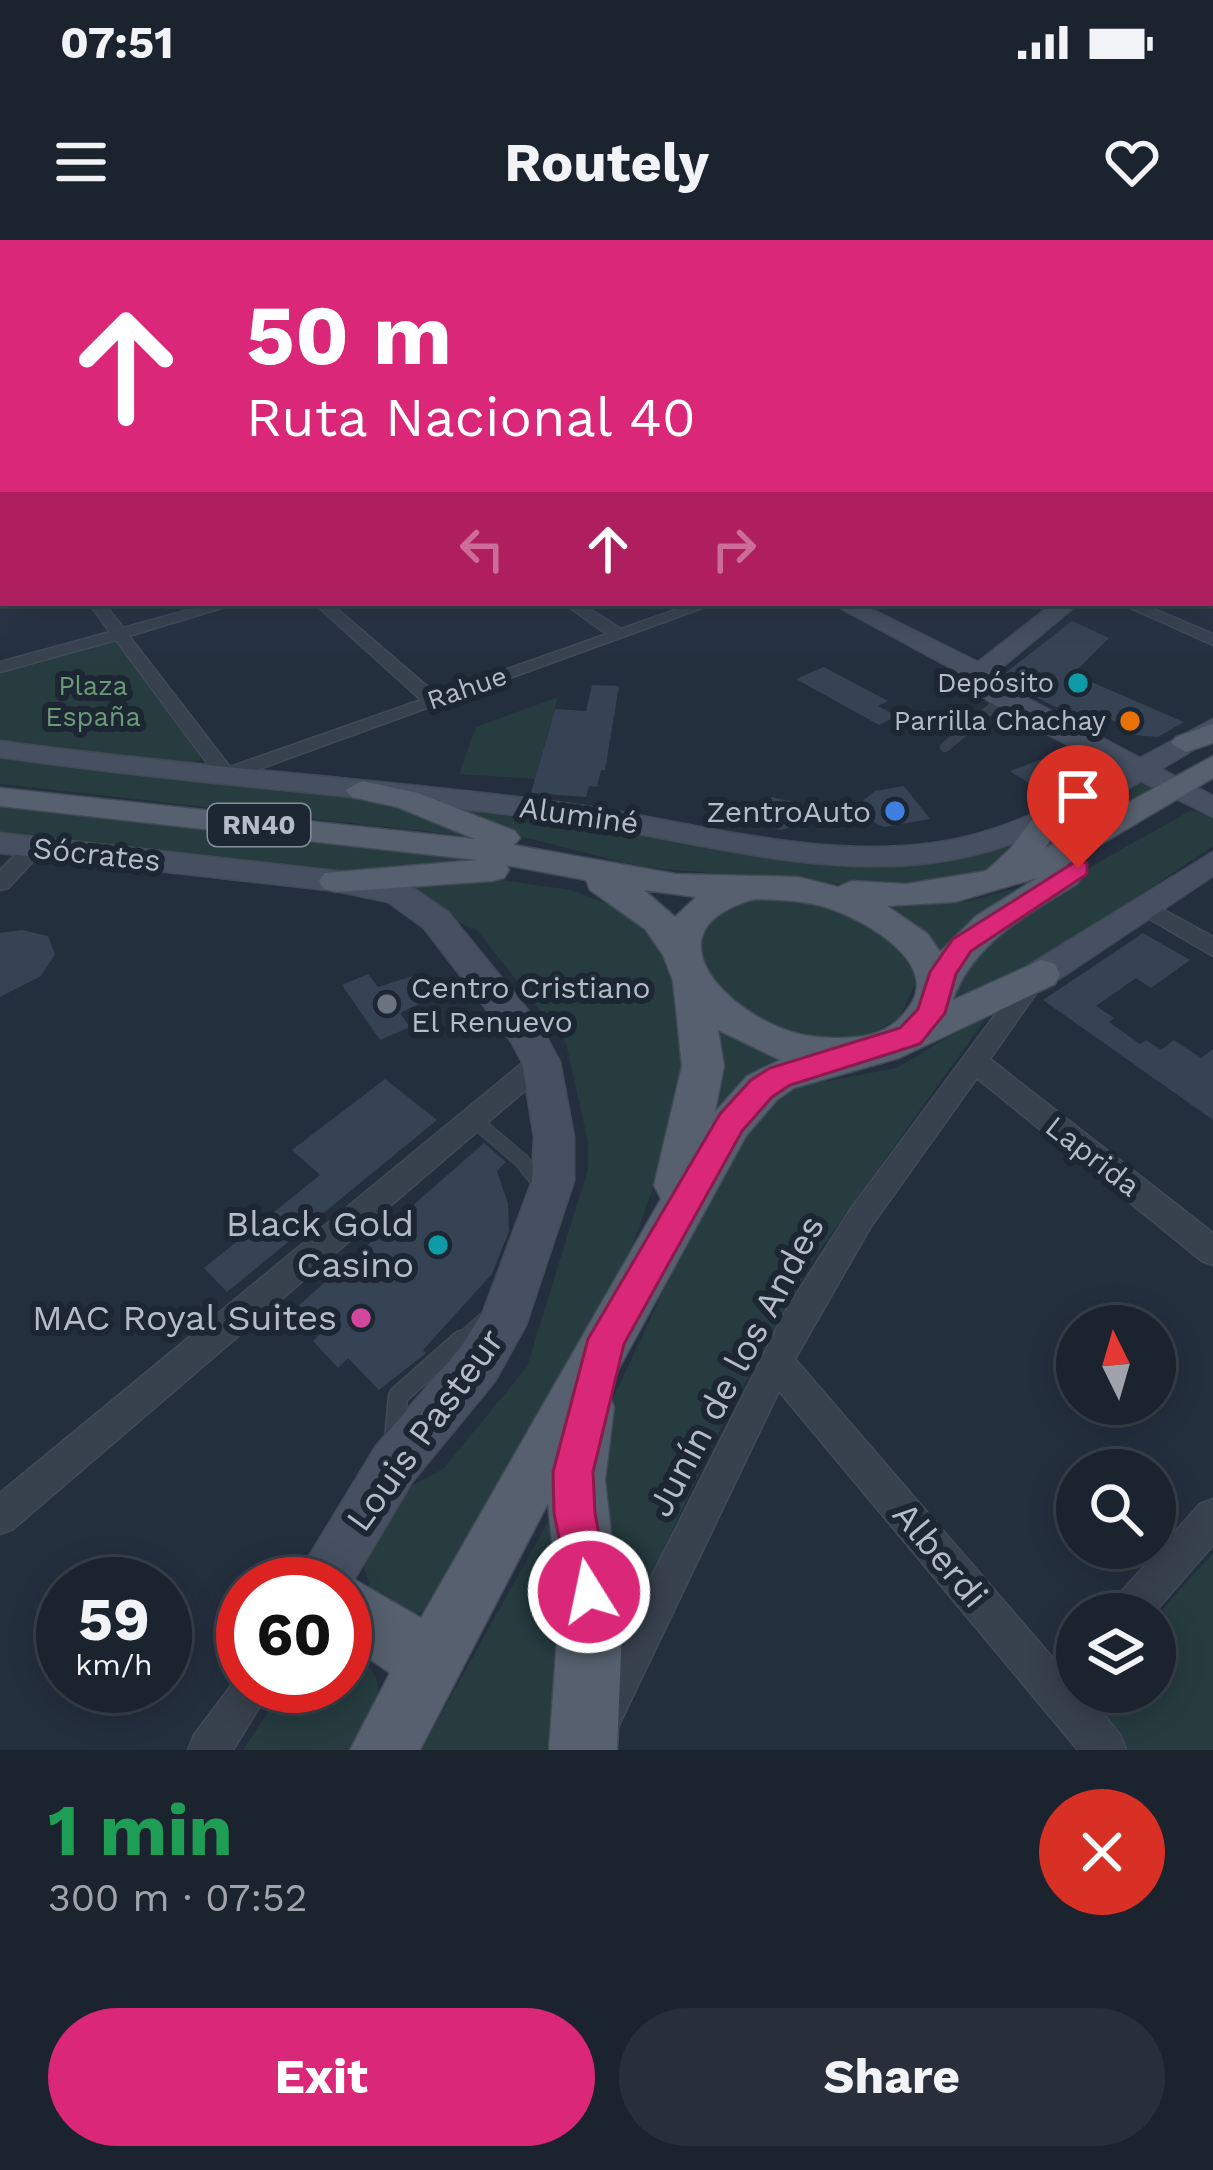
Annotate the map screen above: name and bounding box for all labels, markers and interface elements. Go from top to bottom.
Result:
text: 07:51 [60,16,174,69]
icon: menu [48,129,114,195]
icon: heart [1099,129,1165,195]
text: Routely [504,131,709,194]
text: 50 m [246,286,452,384]
icon: ahead [48,288,204,444]
text: Ruta Nacional 40 [246,386,696,449]
icon: left [449,516,515,582]
icon: ahead [575,516,641,582]
icon: right [701,516,767,582]
street label: Rahue [423,659,511,717]
place label: Depósito [937,667,1054,699]
park label: Plaza España [45,670,141,733]
marker: Depósito [1065,670,1091,696]
place label: Parrilla Chachay [894,705,1106,737]
marker: Parrilla Chachay [1117,708,1143,734]
pin [1027,745,1129,868]
icon: arrive [1045,763,1111,829]
street label: Aluminé [517,789,641,841]
place label: ZentroAuto [706,794,871,829]
marker: ZentroAuto [882,798,908,824]
road number: RN40 [208,804,310,846]
street label: Sócrates [32,830,162,878]
place label: Centro Cristiano El Renuevo [411,970,651,1039]
marker: Centro Cristiano El Renuevo [374,991,400,1017]
street label: Laprida [1039,1108,1147,1204]
place label: Black Gold Casino [226,1203,414,1286]
street label: Junín de los Andes [639,1208,833,1524]
marker: Black Gold Casino [425,1232,451,1258]
place label: MAC Royal Suites [32,1297,337,1339]
marker: MAC Royal Suites [348,1305,374,1331]
north arrow [1056,1305,1176,1425]
map controls [1056,1305,1176,1713]
street label: Louis Pasteur [338,1321,512,1539]
button: search [1056,1449,1176,1569]
street label: Alberdi [884,1494,996,1616]
position arrow [526,1529,652,1655]
speed limit sign: 60 [216,1557,372,1713]
text: 59 [78,1584,150,1655]
button: layers [1056,1593,1176,1713]
text: km/h [75,1647,153,1682]
text: 1 min [48,1788,233,1872]
button: close [1039,1789,1165,1915]
text: 300 m · 07:52 [48,1875,307,1920]
button: Exit [48,2008,595,2146]
button: Share [619,2008,1165,2146]

